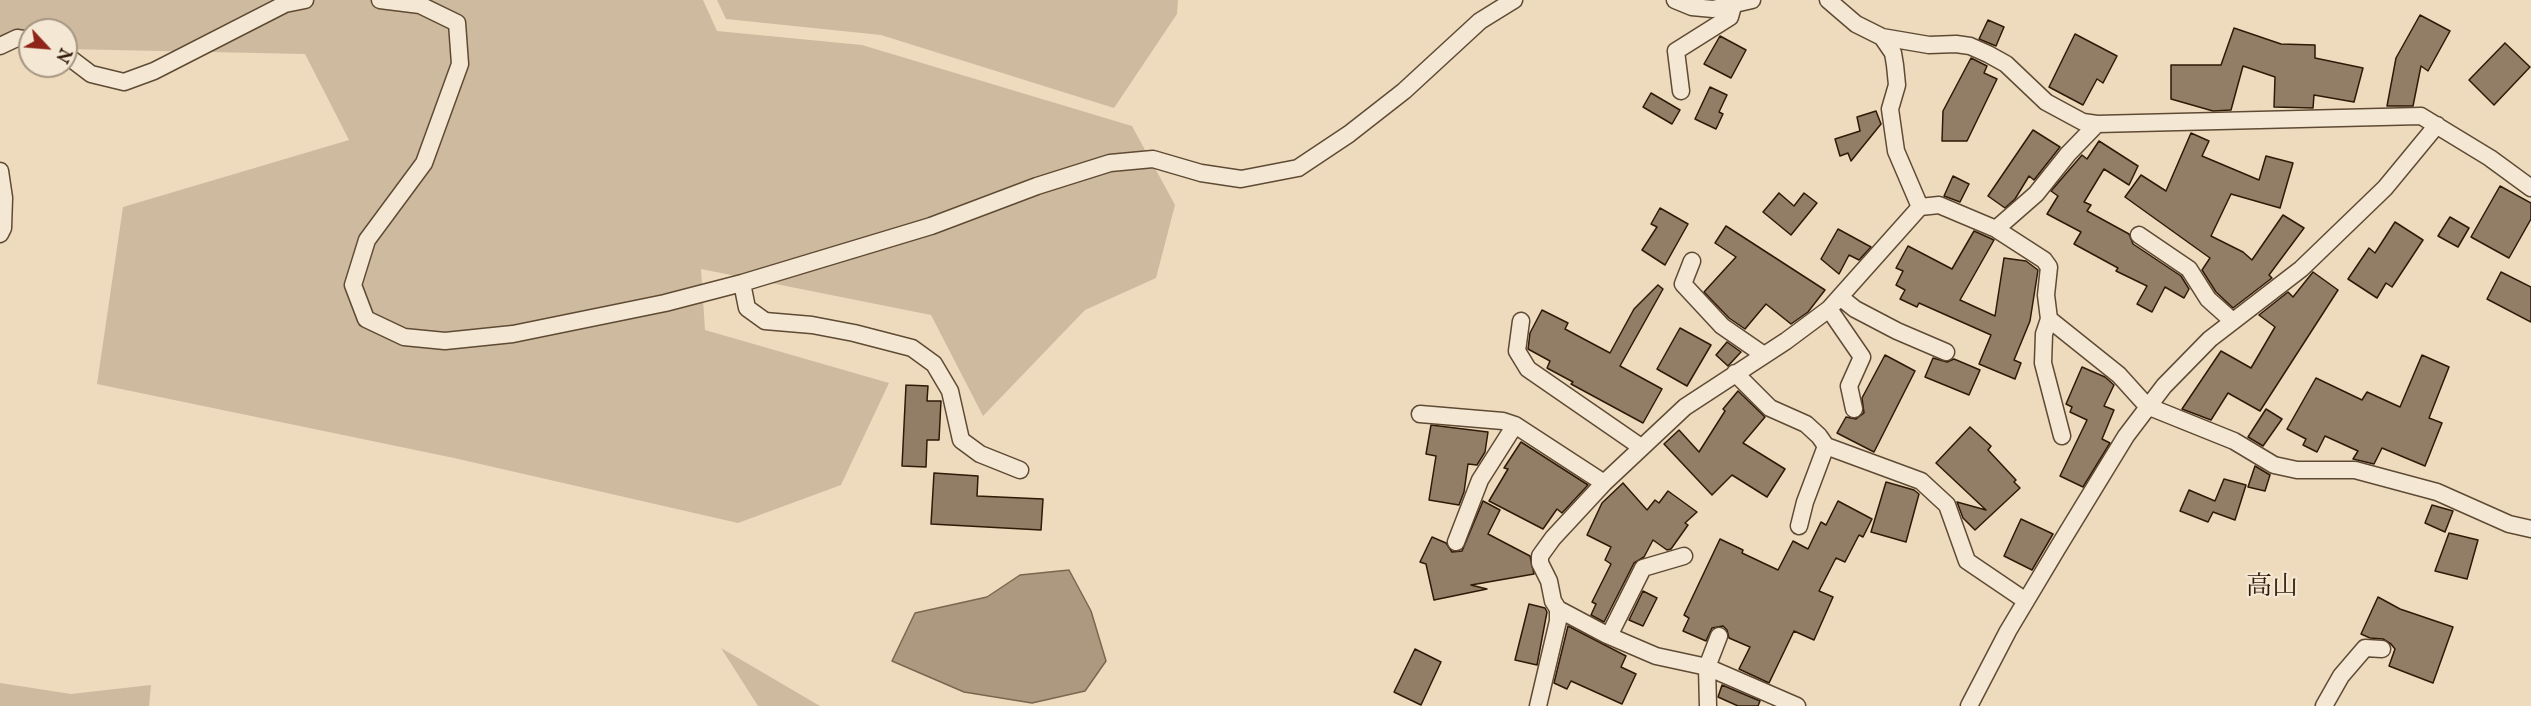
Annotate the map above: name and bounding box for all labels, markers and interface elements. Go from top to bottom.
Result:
north arrow [18,18,78,78]
text: N [50,44,74,66]
district label: 高山 [2246,573,2298,605]

